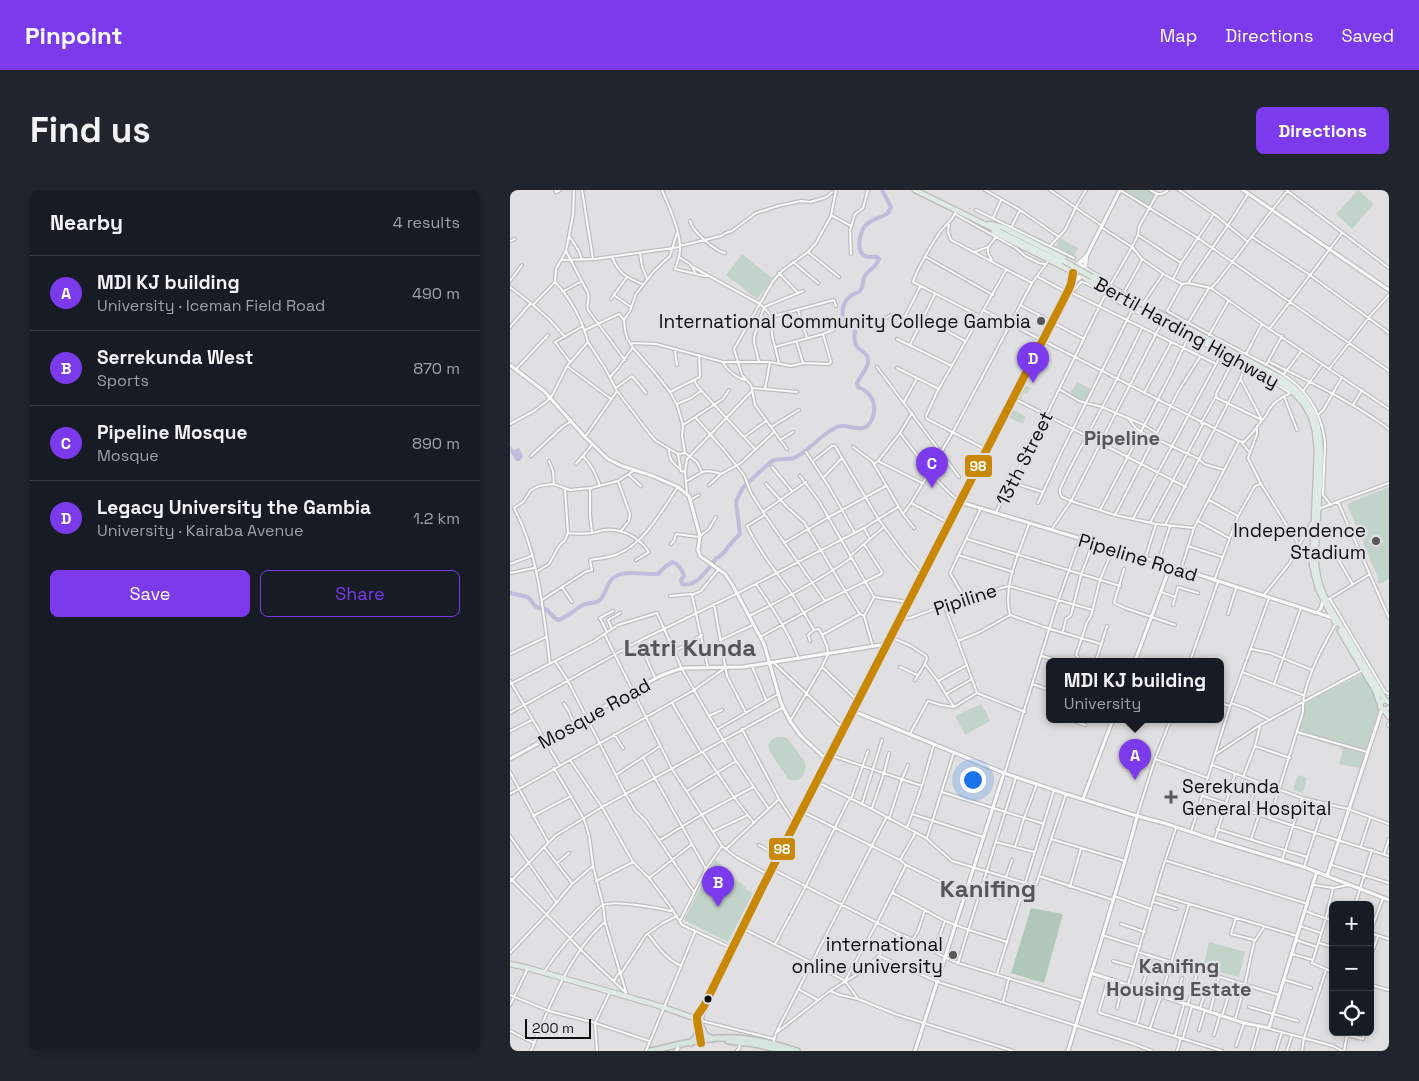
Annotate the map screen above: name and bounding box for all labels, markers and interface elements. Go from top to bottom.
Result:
text: Pinpoint [25,20,122,51]
text: Map [1160,24,1197,47]
text: Directions [1225,24,1314,47]
text: Saved [1342,24,1394,47]
button: Directions [1256,107,1389,154]
text: Find us [30,108,151,152]
text: Nearby [50,209,123,236]
text: 4 results [393,212,460,233]
text: MDI KJ building [97,270,240,295]
street label: Bertil Harding Highway [1090,271,1284,394]
text: A [61,283,71,304]
text: 490 m [412,283,460,304]
text: University · Iceman Field Road [97,295,325,316]
place label: International Community College Gambia [659,309,1031,334]
marker: International Community College Gambia [1035,315,1047,327]
pin: D [1017,342,1049,383]
text: Serrekunda West [97,345,253,370]
text: B [61,358,71,379]
text: 870 m [413,358,460,379]
text: Sports [97,370,149,391]
street label: 13th Street [990,407,1059,510]
text: Pipeline Mosque [97,420,247,445]
district label: Pipeline [1084,425,1160,451]
text: C [61,433,71,454]
text: 890 m [412,433,460,454]
text: Mosque [97,445,159,466]
pin: C [916,447,948,488]
line badge: 98 [964,454,993,478]
text: 98 [969,457,987,475]
text: Legacy University the Gambia [97,495,371,520]
text: D [61,508,71,529]
text: 1.2 km [413,508,460,529]
place label: Independence Stadium [1233,518,1366,565]
text: University · Kairaba Avenue [97,520,304,541]
street label: Pipeline Road [1075,528,1200,587]
marker: Independence Stadium [1370,535,1382,547]
button: Save [50,570,250,617]
button: Share [260,570,460,617]
street label: Pipiline [930,578,1000,621]
district label: Latri Kunda [624,632,756,663]
popup [1046,658,1224,723]
text: MDI KJ building [1064,668,1206,693]
street label: Mosque Road [534,672,655,755]
text: University [1064,693,1141,714]
pin: A [1119,739,1151,780]
your location [960,767,986,793]
place label: Serekunda General Hospital [1182,774,1331,821]
marker: Serekunda General Hospital [1164,790,1178,804]
line badge: 98 [768,837,796,861]
text: 98 [773,840,791,858]
pin: B [702,866,734,907]
district label: Kanifing [940,873,1036,904]
map controls [1329,901,1374,1036]
button: + [1329,901,1374,946]
place label: international online university [791,932,943,979]
button: − [1329,946,1374,991]
marker: international online university [947,949,959,961]
district label: Kanifing Housing Estate [1106,953,1252,1002]
button: locate [1329,991,1374,1036]
unlabelled marker [703,994,713,1004]
scale bar [525,1016,591,1039]
text: 200 m [532,1019,574,1037]

